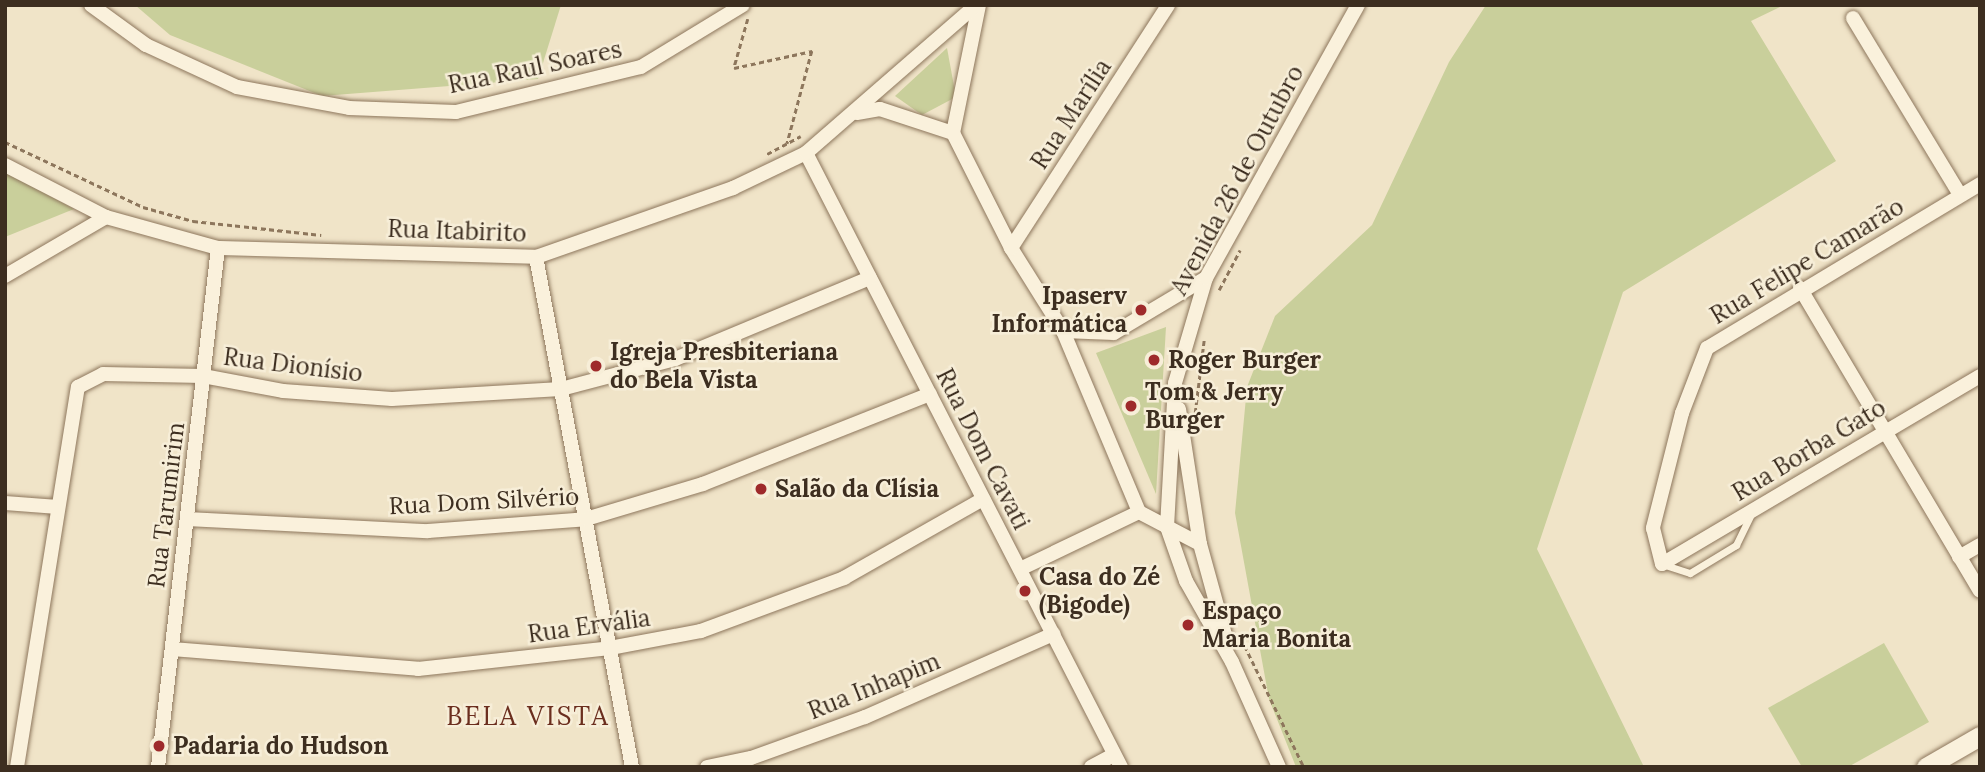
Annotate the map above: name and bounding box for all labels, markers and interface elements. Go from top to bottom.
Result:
street label: Rua Raul Soares [445,35,625,99]
street label: Rua Marília [1025,54,1117,174]
street label: Avenida 26 de Outubro [1164,60,1310,300]
street label: Rua Felipe Camarão [1705,192,1909,330]
street label: Rua Itabirito [387,214,527,248]
place label: Ipaserv Informática [992,282,1127,338]
marker: Ipaserv Informática [1133,302,1149,318]
place label: Igreja Presbiteriana do Bela Vista [610,338,838,394]
street label: Rua Dionísio [222,342,364,388]
place label: Roger Burger [1168,346,1321,374]
marker: Roger Burger [1146,352,1162,368]
marker: Igreja Presbiteriana do Bela Vista [588,358,604,374]
street label: Rua Dom Cavati [930,364,1036,534]
place label: Tom & Jerry Burger [1145,378,1283,434]
street label: Rua Borba Gato [1727,393,1891,507]
marker: Tom & Jerry Burger [1123,398,1139,414]
street label: Rua Tarumirim [142,420,190,590]
place label: Salão da Clísia [775,475,939,503]
marker: Salão da Clísia [753,481,769,497]
street label: Rua Dom Silvério [388,482,580,520]
place label: Casa do Zé (Bigode) [1039,563,1160,619]
marker: Casa do Zé (Bigode) [1017,583,1033,599]
place label: Espaço Maria Bonita [1202,597,1351,653]
street label: Rua Ervália [526,603,652,649]
marker: Espaço Maria Bonita [1180,617,1196,633]
street label: Rua Inhapim [804,646,944,726]
district label: BELA VISTA [448,700,608,732]
place label: Padaria do Hudson [173,732,388,760]
marker: Padaria do Hudson [151,738,167,754]

